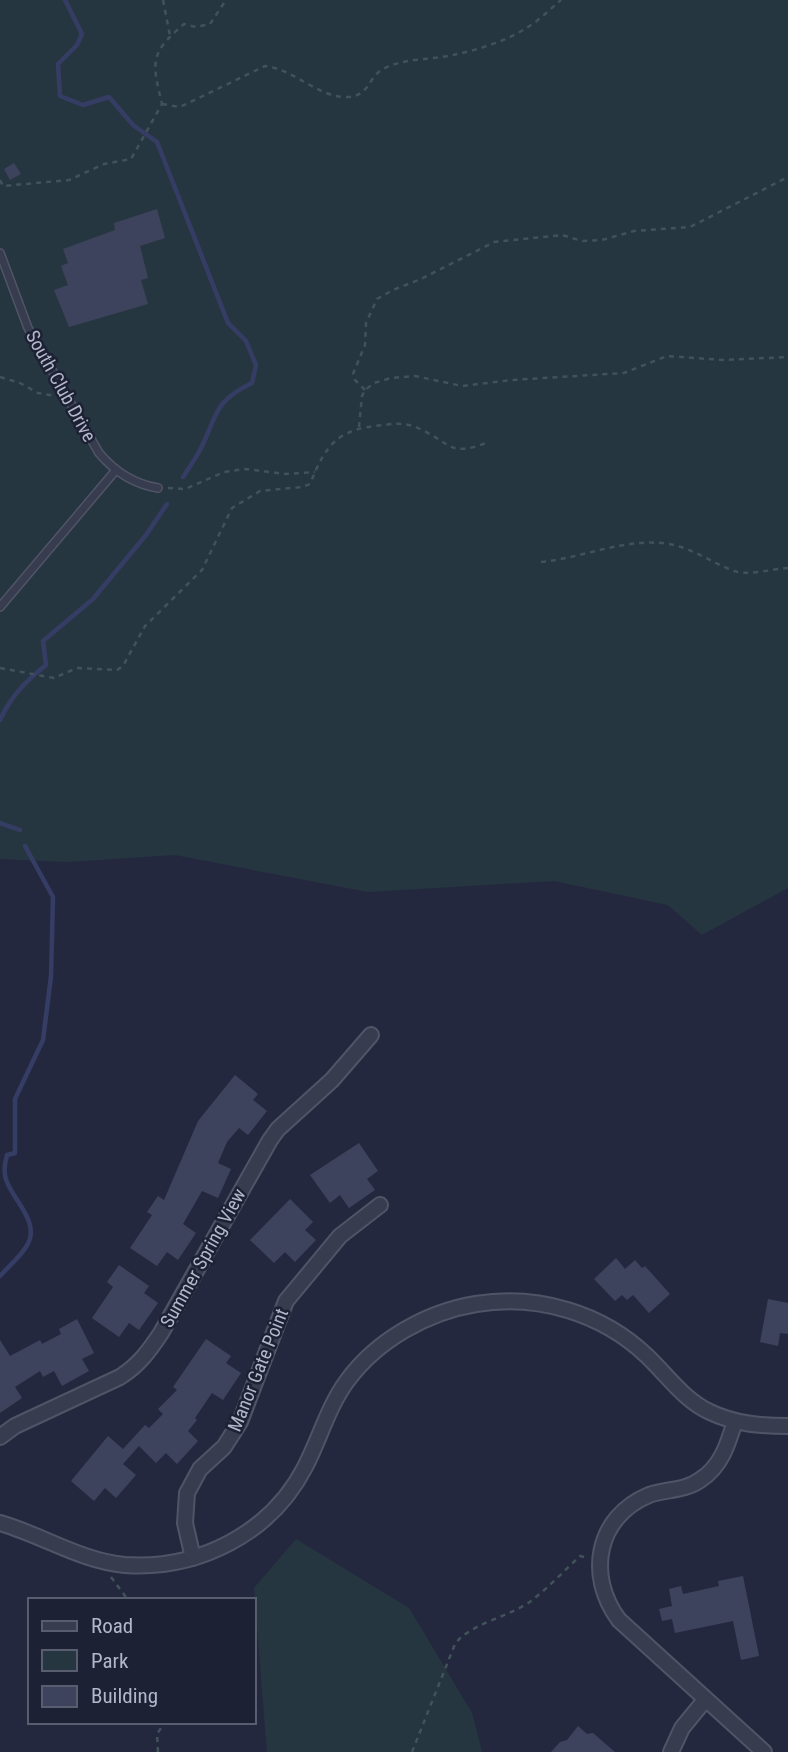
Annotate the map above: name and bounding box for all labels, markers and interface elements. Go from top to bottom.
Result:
street label: South Club Drive [21,326,101,446]
street label: Summer Spring View [155,1185,251,1331]
street label: Manor Gate Point [223,1305,293,1435]
legend [28,1598,256,1724]
text: Road [91,1614,133,1638]
text: Park [91,1649,129,1673]
text: Building [91,1684,158,1708]

